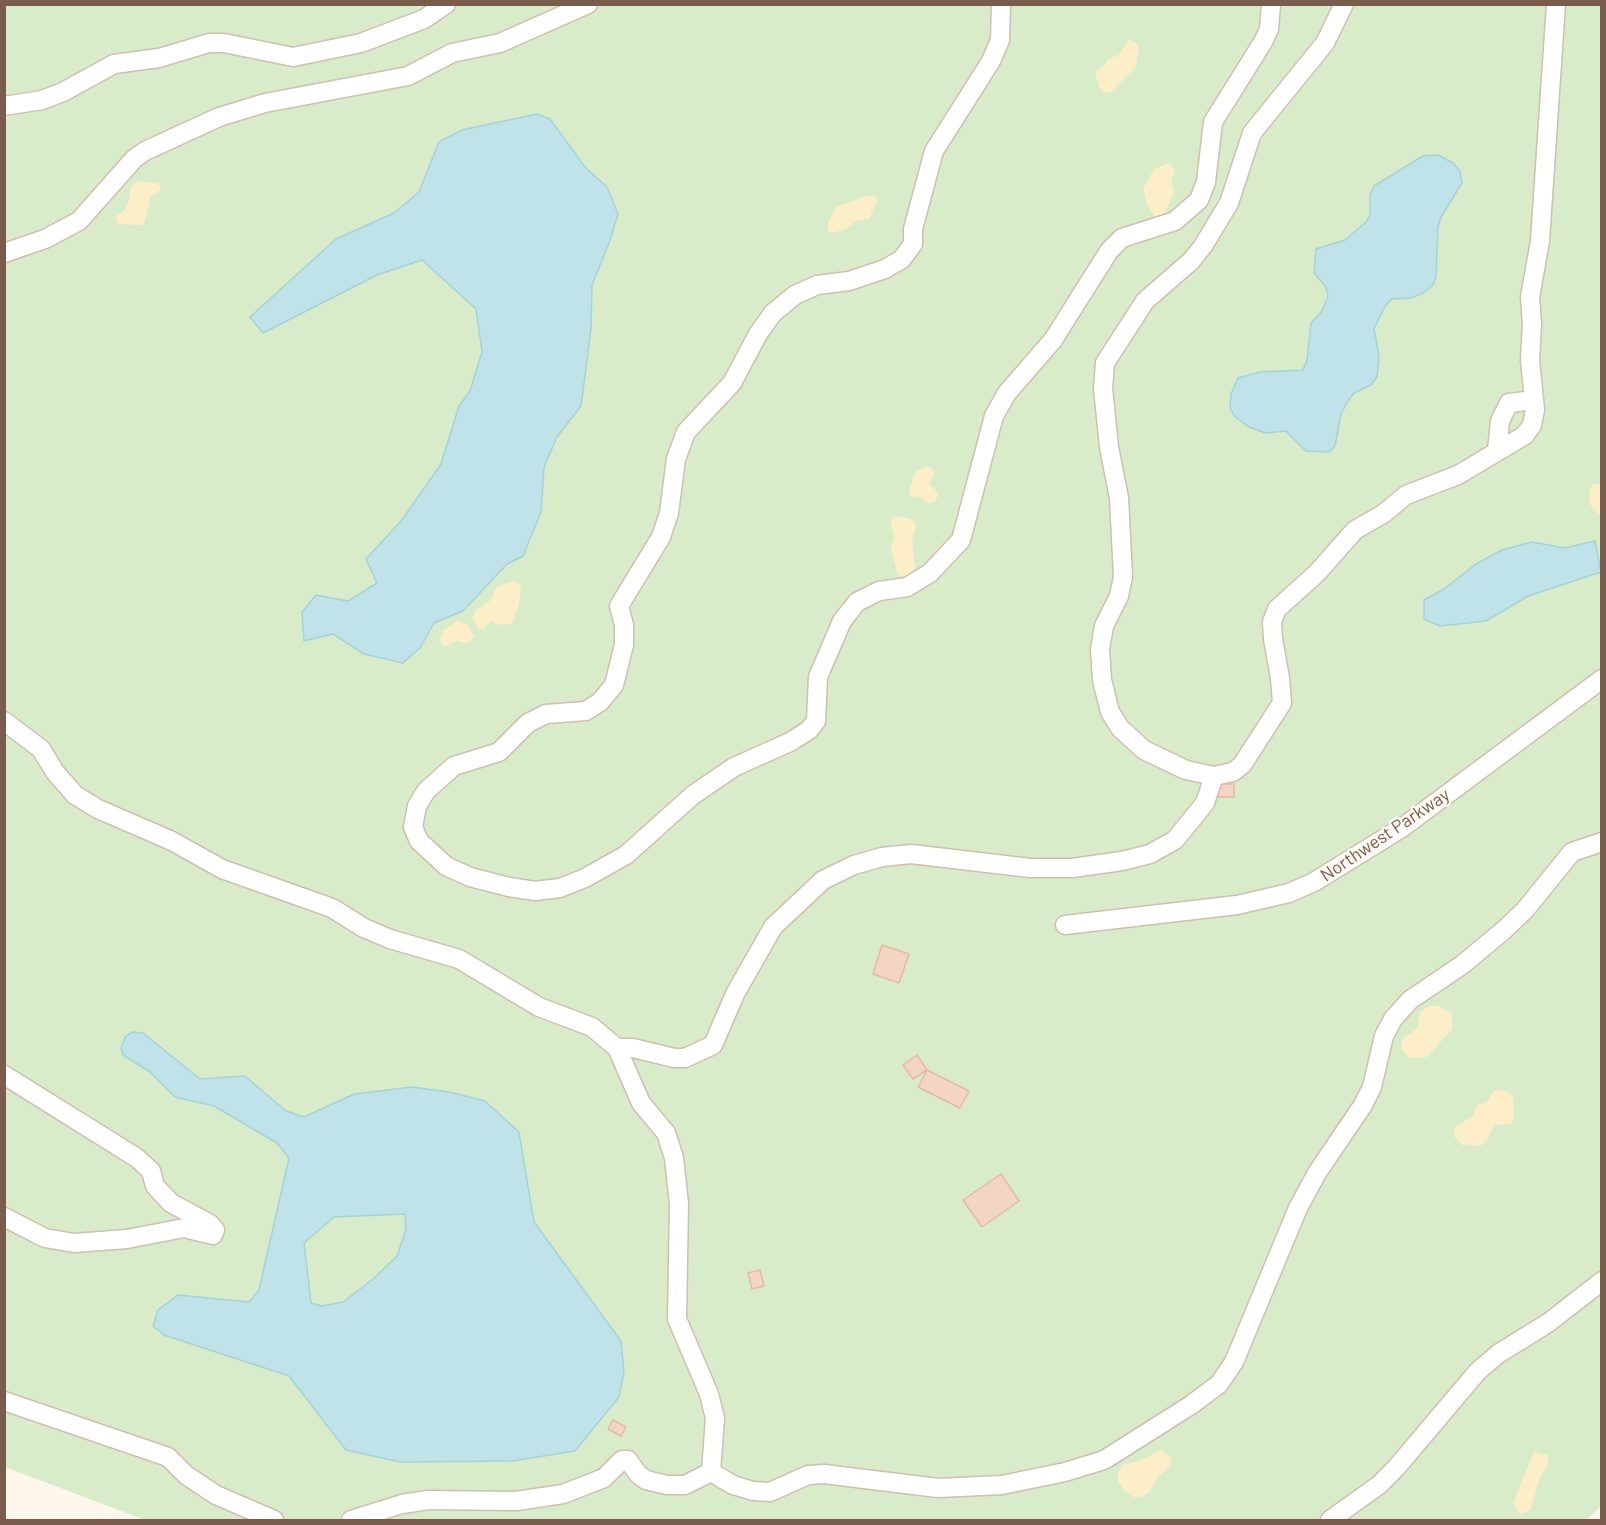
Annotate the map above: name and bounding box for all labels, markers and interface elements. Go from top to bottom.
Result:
street label: Northwest Parkway [1316,784,1454,886]

